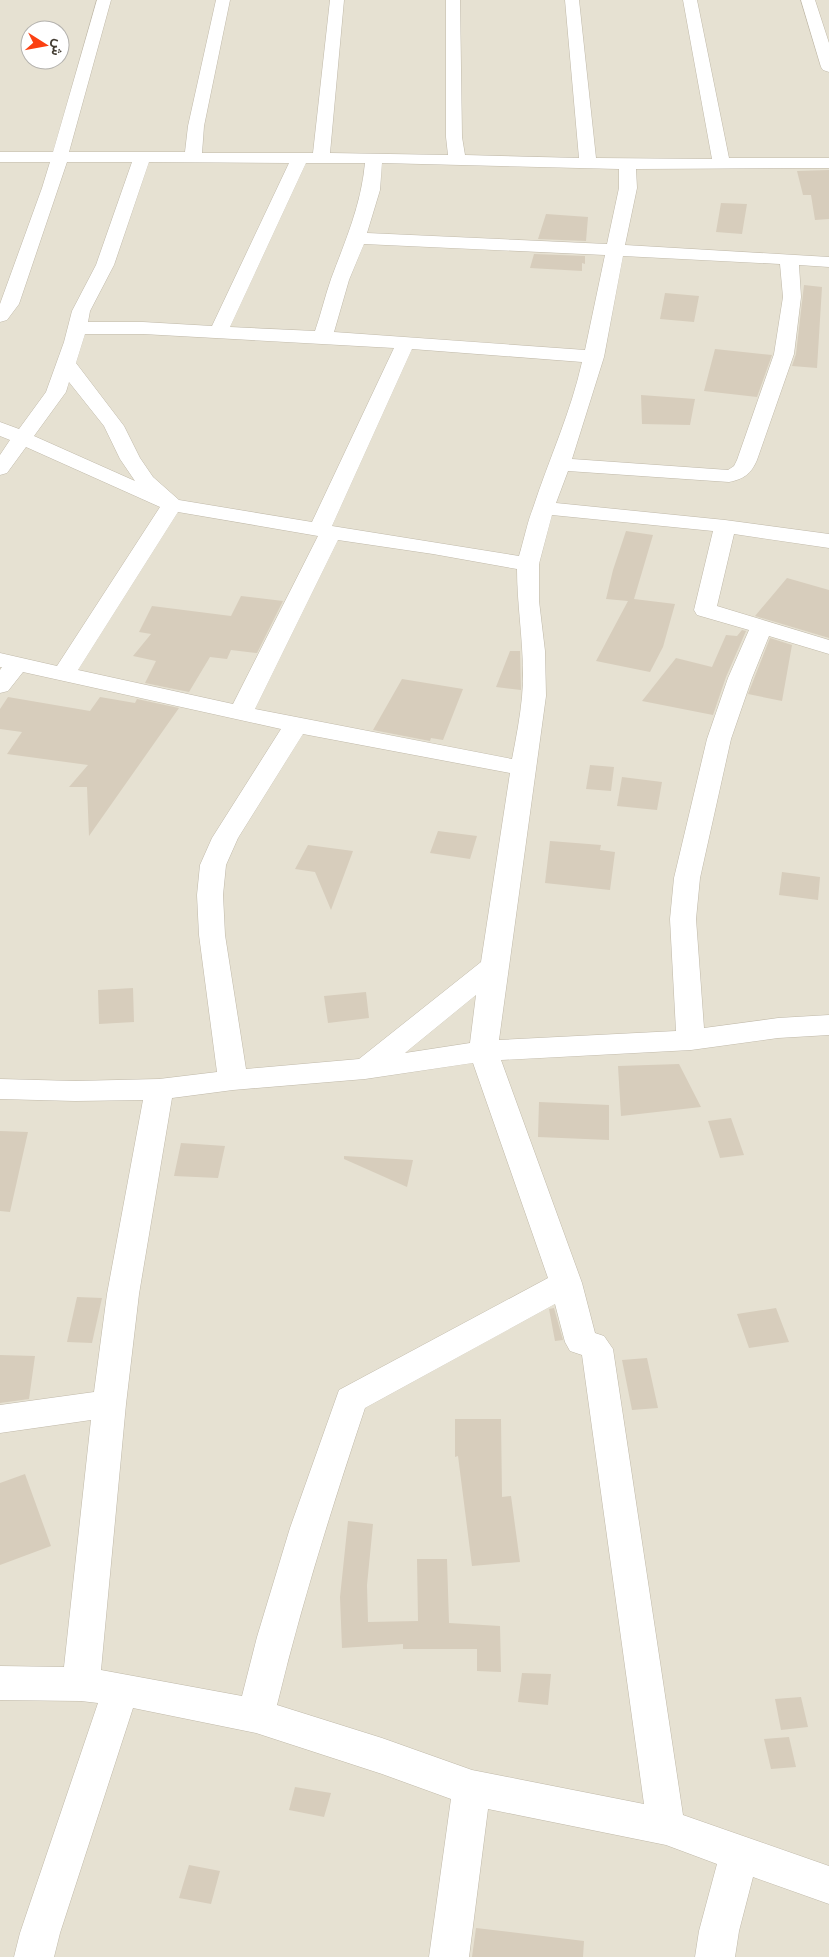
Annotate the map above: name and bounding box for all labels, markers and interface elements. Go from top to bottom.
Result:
north arrow [20,20,70,70]
text: ش [47,38,67,57]

